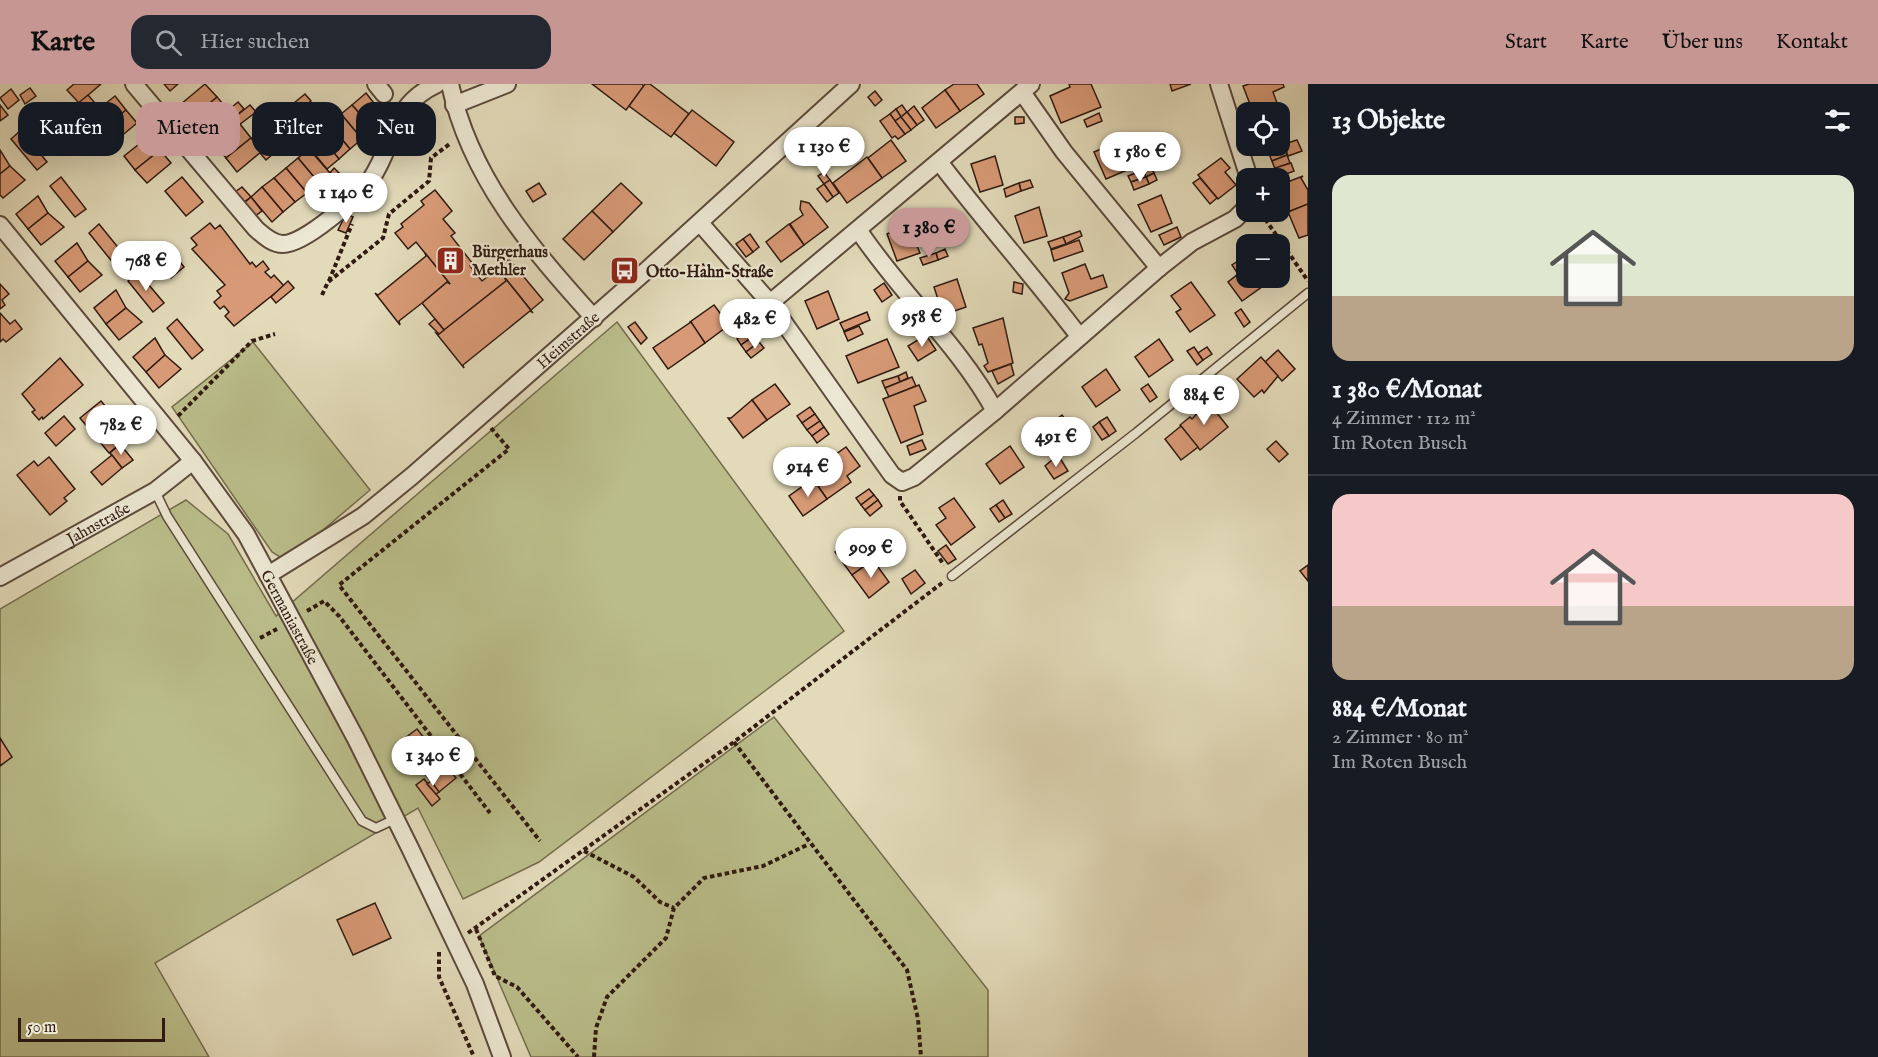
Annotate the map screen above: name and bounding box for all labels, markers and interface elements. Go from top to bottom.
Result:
search box [131,15,551,69]
text: Karte [30,25,95,60]
icon: search [152,26,185,59]
text: Hier suchen [200,28,310,56]
text: Start [1505,29,1547,56]
text: Karte [1580,29,1629,56]
text: Über uns [1662,29,1743,56]
text: Kontakt [1776,29,1848,56]
chip: Kaufen [18,102,124,156]
chip: Mieten [136,102,240,156]
chip: Filter [252,102,344,156]
chip: Neu [356,102,436,156]
map controls [1236,102,1290,288]
button: locate [1236,102,1290,156]
text: 13 Objekte [1332,104,1445,137]
icon: filters [1821,104,1854,137]
pin: 1 130 € [769,127,879,178]
pin: 1 580 € [1085,132,1195,183]
text: 1 130 € [798,134,850,159]
text: 1 580 € [1114,139,1166,164]
button: + [1236,168,1290,222]
pin: 1 140 € [291,173,401,224]
text: 1 140 € [319,180,373,205]
pin: 1 380 € [874,208,984,259]
icon: home [1539,214,1647,322]
text: 1 380 € [902,215,956,240]
button: − [1236,234,1290,288]
pin: 768 € [104,241,188,292]
place label: Bürgerhaus Methler [472,243,548,281]
building icon: Bürgerhaus Methler [435,244,467,276]
text: 768 € [125,248,167,273]
bus stop icon: Otto-Hahn-Straße [609,255,641,287]
place label: Otto-Hahn-Straße [646,263,774,283]
pin: 958 € [880,297,964,348]
pin: 482 € [713,299,797,350]
text: 958 € [902,304,942,329]
text: 482 € [733,306,777,331]
street label: Heimstraße [533,308,604,374]
text: 1 380 €/Monat [1332,373,1482,406]
pin: 884 € [1162,375,1246,426]
text: 884 € [1183,382,1225,407]
pin: 782 € [79,405,163,456]
text: 4 Zimmer · 112 m² [1332,406,1476,431]
text: 782 € [100,412,142,437]
pin: 491 € [1014,417,1098,468]
text: 491 € [1035,424,1077,449]
text: Im Roten Busch [1332,431,1467,456]
pin: 914 € [766,447,850,498]
text: 914 € [787,454,829,479]
street label: Jahnstraße [62,499,134,551]
pin: 909 € [829,528,913,579]
icon: home [1539,533,1647,641]
text: 909 € [849,535,893,560]
street label: Germaniastraße [255,567,322,668]
text: 884 €/Monat [1332,692,1467,725]
text: 2 Zimmer · 80 m² [1332,725,1469,750]
pin: 1 340 € [378,736,488,787]
text: 1 340 € [406,743,461,768]
text: Im Roten Busch [1332,750,1467,775]
scale bar [18,1015,165,1042]
text: 50 m [27,1018,56,1038]

